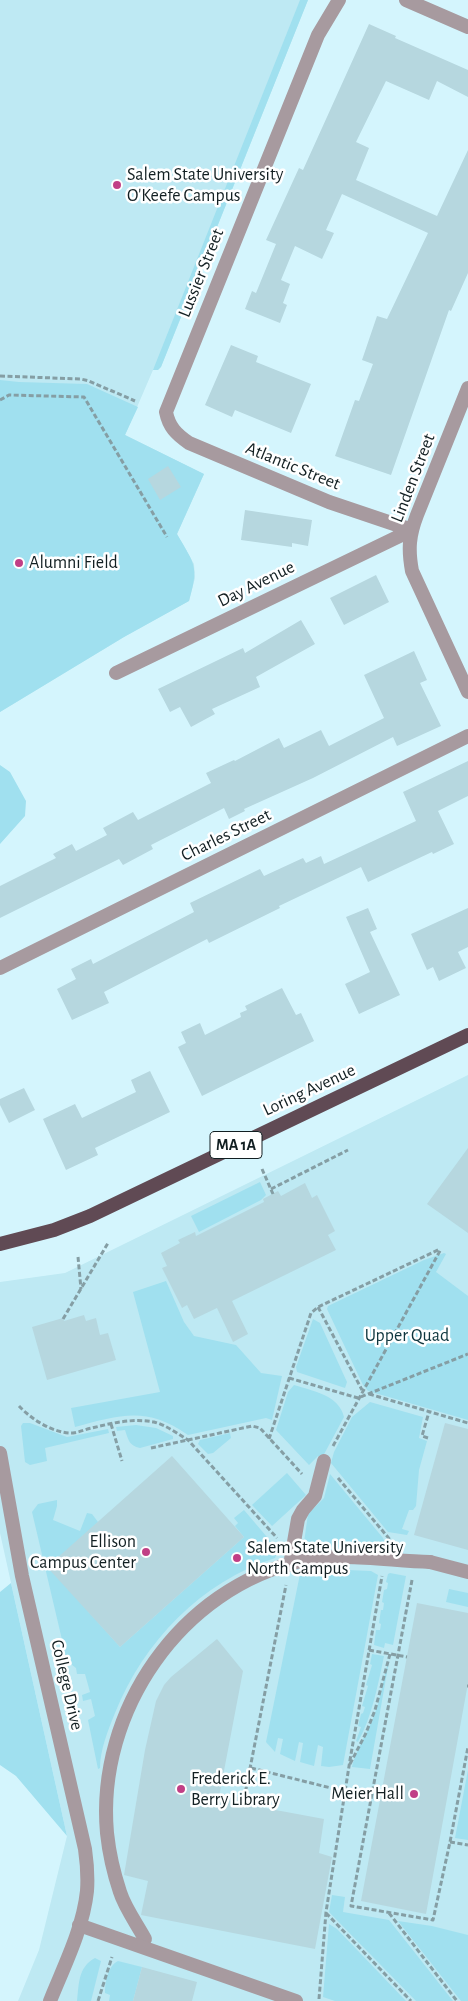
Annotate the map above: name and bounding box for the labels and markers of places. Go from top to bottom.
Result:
place label: Salem State University O'Keefe Campus [127,164,283,206]
marker: Salem State University O'Keefe Campus [111,179,123,191]
place label: Alumni Field [29,552,118,574]
marker: Alumni Field [13,557,25,569]
place label: Ellison Campus Center [30,1531,136,1574]
place label: Salem State University North Campus [247,1537,403,1580]
marker: Ellison Campus Center [140,1546,152,1558]
marker: Salem State University North Campus [231,1552,243,1564]
place label: Frederick E. Berry Library [191,1768,280,1810]
marker: Frederick E. Berry Library [175,1783,187,1795]
place label: Meier Hall [331,1783,404,1805]
marker: Meier Hall [408,1788,420,1800]

